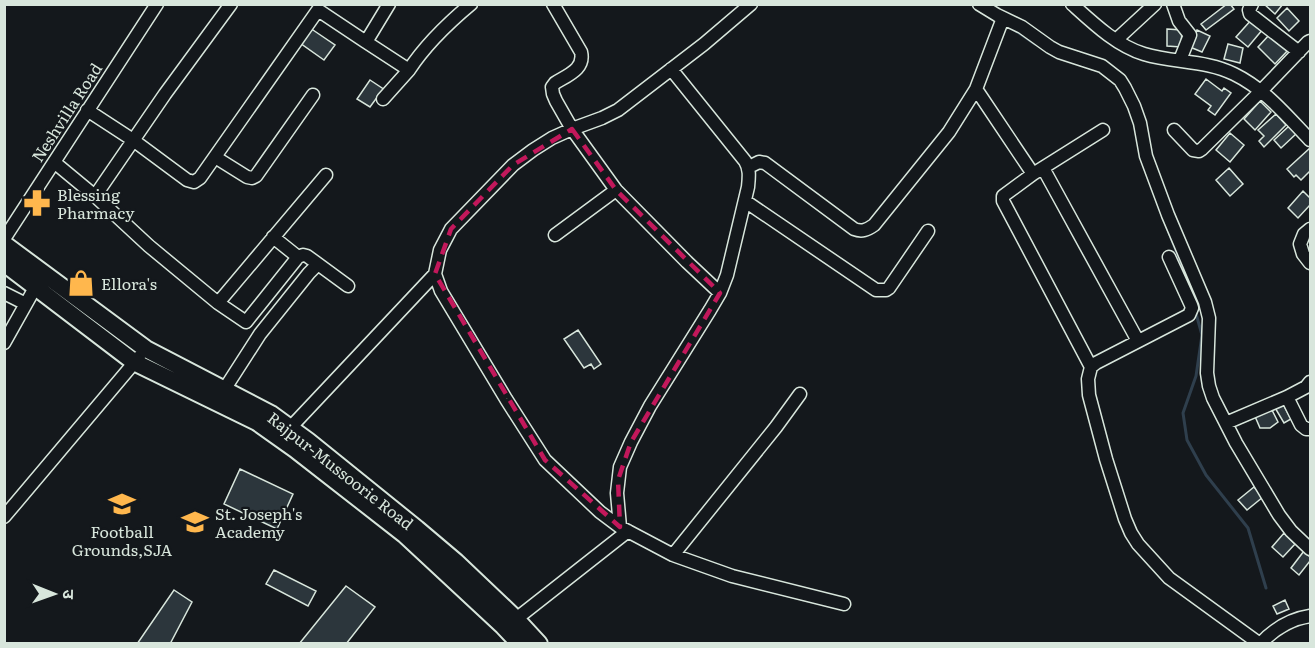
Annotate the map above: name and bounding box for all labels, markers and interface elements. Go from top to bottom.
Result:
street label: Neshvilla Road [25,57,107,166]
place label: Blessing Pharmacy [57,182,135,224]
pharmacy icon: Blessing Pharmacy [22,188,52,218]
shop icon: Ellora's [66,268,96,298]
place label: Ellora's [101,271,157,295]
street label: Rajpur-Mussoorie Road [263,405,419,535]
school or university icon: Football Grounds,SJA [107,489,137,519]
place label: St. Joseph's Academy [215,501,302,543]
school or university icon: St. Joseph's Academy [180,507,210,537]
place label: Football Grounds,SJA [72,519,173,561]
north arrow [24,564,84,624]
text: उ [58,589,82,600]

